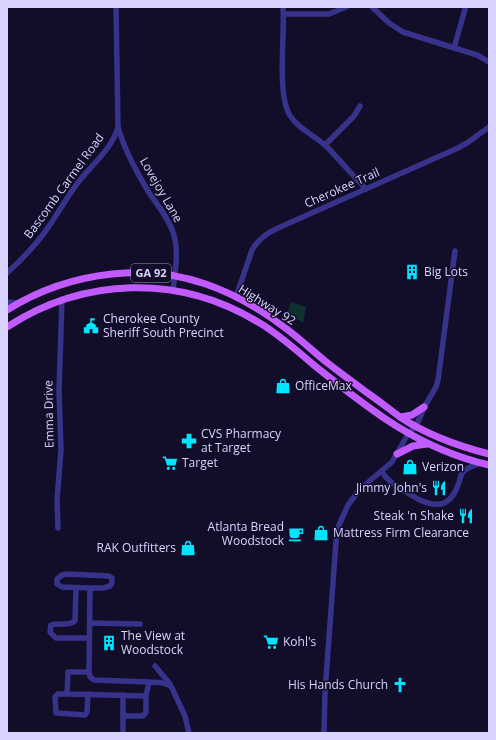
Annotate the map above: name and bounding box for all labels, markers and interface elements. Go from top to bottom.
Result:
street label: Bascomb Carmel Road [20,130,108,242]
street label: Lovejoy Lane [136,154,187,226]
street label: Cherokee Trail [301,163,382,212]
building icon: Big Lots [403,263,421,281]
place label: Big Lots [424,263,468,280]
road number: GA 92 [131,264,171,282]
street label: Highway 92 [235,280,299,329]
place label: Cherokee County Sheriff South Precinct [103,310,224,341]
public building icon: Cherokee County Sheriff South Precinct [82,317,100,335]
shop icon: OfficeMax [274,377,292,395]
place label: OfficeMax [295,377,352,394]
street label: Emma Drive [39,380,58,448]
place label: CVS Pharmacy at Target [201,425,282,456]
pharmacy icon: CVS Pharmacy at Target [180,432,198,450]
supermarket icon: Target [161,454,179,472]
place label: Target [182,454,218,471]
shop icon: Verizon [401,458,419,476]
place label: Verizon [422,458,464,475]
place label: Jimmy John's [355,479,427,496]
restaurant icon: Jimmy John's [430,479,448,497]
place label: Steak 'n Shake [374,507,454,524]
restaurant icon: Steak 'n Shake [457,507,475,525]
place label: Atlanta Bread Woodstock [208,518,285,549]
shop icon: Mattress Firm Clearance [312,524,330,542]
place label: Mattress Firm Clearance [333,524,469,541]
cafe icon: Atlanta Bread Woodstock [287,525,305,543]
place label: RAK Outfitters [97,539,176,556]
shop icon: RAK Outfitters [179,539,197,557]
place label: The View at Woodstock [121,627,185,658]
supermarket icon: Kohl's [262,633,280,651]
place label: Kohl's [283,633,317,650]
building icon: The View at Woodstock [100,634,118,652]
place label: His Hands Church [288,676,388,693]
church icon: His Hands Church [391,676,409,694]

